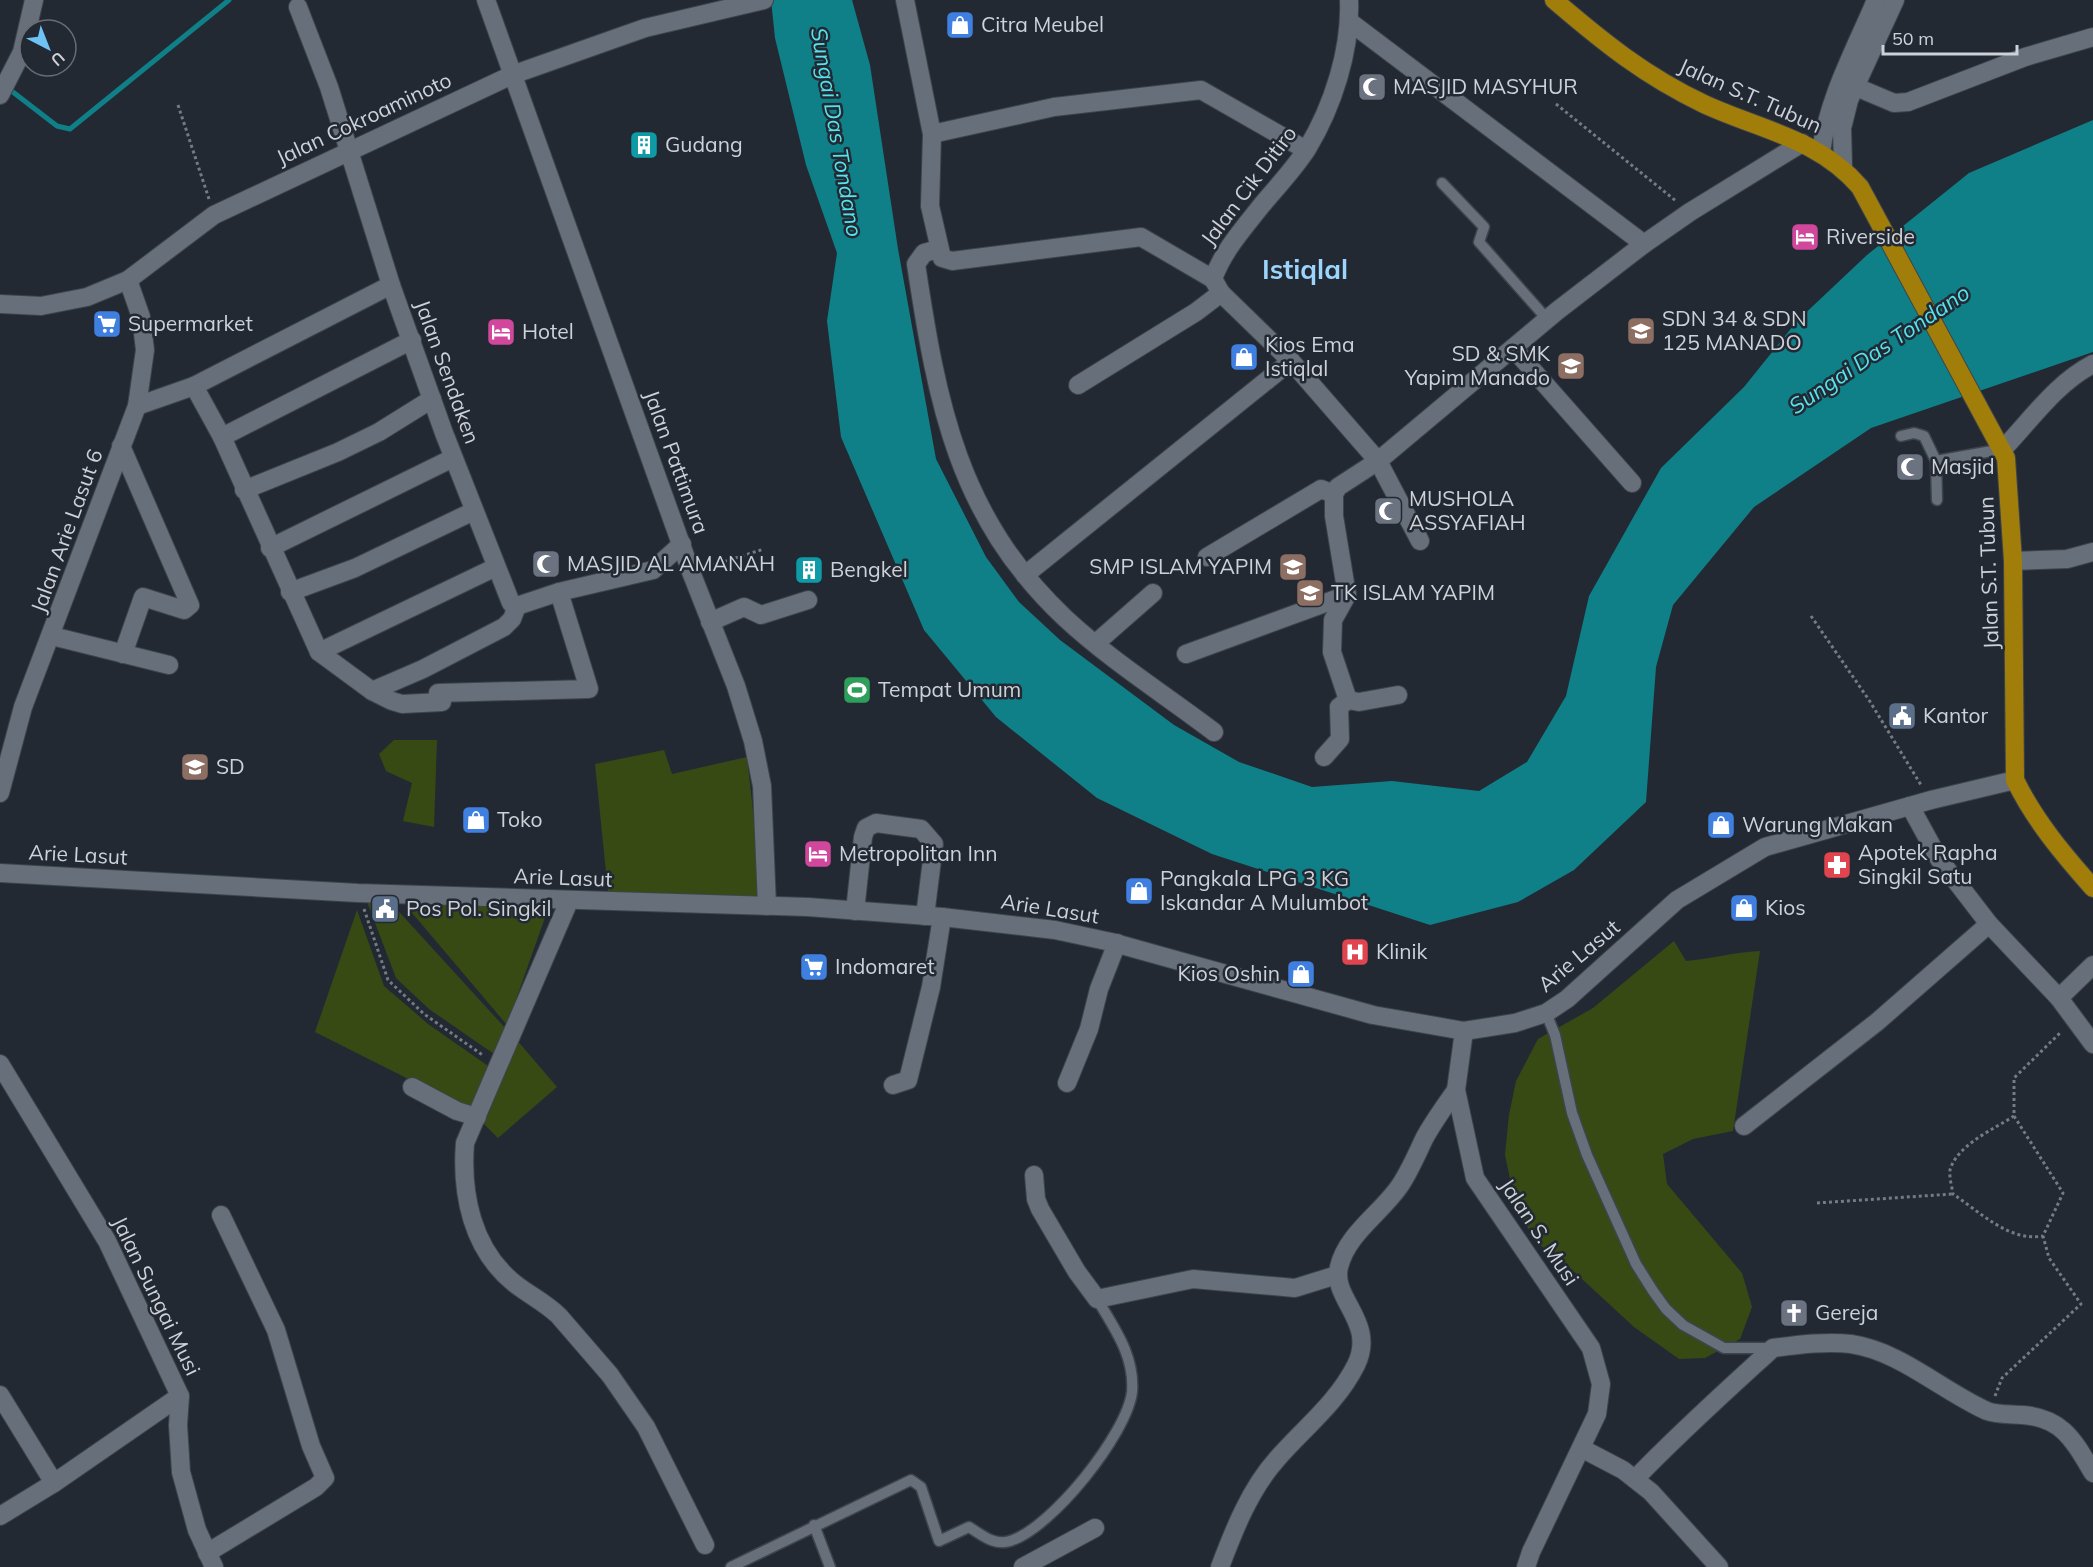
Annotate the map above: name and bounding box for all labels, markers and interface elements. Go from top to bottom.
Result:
shop icon: Citra Meubel [944,9,976,41]
place label: Citra Meubel [981,11,1104,37]
north arrow [18,18,78,78]
scale bar [1883,18,2016,56]
water label: Sungai Das Tondano [805,25,869,239]
text: 50 m [1892,27,1934,50]
text: U [47,48,69,71]
street label: Jalan S.T. Tubun [1675,52,1826,138]
street label: Jalan Cokroaminoto [272,66,455,170]
mosque icon: MASJID MASYHUR [1356,71,1388,103]
place label: MASJID MASYHUR [1393,73,1578,99]
street label: Jalan Cik Ditiro [1195,120,1302,250]
building icon: Gudang [628,129,660,161]
place label: Gudang [665,131,743,157]
hotel icon: Riverside [1789,221,1821,253]
place label: Riverside [1826,223,1915,249]
district label: Istiqlal [1262,252,1348,286]
water label: Sungai Das Tondano [1783,278,1975,420]
street label: Jalan Sendaken [410,296,486,447]
place label: SDN 34 & SDN 125 MANADO [1662,305,1807,355]
supermarket icon: Supermarket [91,308,123,340]
place label: Supermarket [128,310,253,336]
school or university icon: SDN 34 & SDN 125 MANADO [1625,315,1657,347]
hotel icon: Hotel [485,316,517,348]
place label: Hotel [522,318,574,344]
place label: Kios Ema Istiqlal [1265,331,1355,381]
place label: SD & SMK Yapim Manado [1404,340,1551,390]
shop icon: Kios Ema Istiqlal [1228,341,1260,373]
school or university icon: SD & SMK Yapim Manado [1555,350,1587,382]
street label: Jalan Pattimura [639,386,715,537]
street label: Jalan Arie Lasut 6 [24,445,108,616]
mosque icon: Masjid [1894,451,1926,483]
place label: Masjid [1931,453,1995,479]
place label: MUSHOLA ASSYAFIAH [1409,485,1526,535]
mosque icon: MUSHOLA ASSYAFIAH [1372,495,1404,527]
street label: Jalan S.T. Tubun [1972,496,2004,650]
mosque icon: MASJID AL AMANAH [530,548,562,580]
place label: MASJID AL AMANAH [567,550,775,576]
school or university icon: SMP ISLAM YAPIM [1277,551,1309,583]
place label: SMP ISLAM YAPIM [1089,553,1272,579]
building icon: Bengkel [793,554,825,586]
place label: Bengkel [830,556,908,582]
school or university icon: TK ISLAM YAPIM [1294,577,1326,609]
place label: TK ISLAM YAPIM [1331,579,1495,605]
sports icon: Tempat Umum [841,674,873,706]
place label: Tempat Umum [878,676,1021,702]
public building icon: Kantor [1886,700,1918,732]
place label: Kantor [1923,702,1988,728]
school or university icon: SD [179,751,211,783]
place label: SD [216,753,245,779]
shop icon: Toko [460,804,492,836]
place label: Toko [497,806,543,832]
shop icon: Warung Makan [1705,809,1737,841]
place label: Warung Makan [1742,811,1893,837]
street label: Arie Lasut [28,838,128,870]
hotel icon: Metropolitan Inn [802,838,834,870]
place label: Apotek Rapha Singkil Satu [1858,839,1998,889]
place label: Metropolitan Inn [839,840,998,866]
pharmacy icon: Apotek Rapha Singkil Satu [1821,849,1853,881]
street label: Arie Lasut [513,862,613,892]
place label: Pangkala LPG 3 KG Iskandar A Mulumbot [1160,865,1368,915]
shop icon: Pangkala LPG 3 KG Iskandar A Mulumbot [1123,875,1155,907]
street label: Arie Lasut [999,887,1101,929]
shop icon: Kios [1728,892,1760,924]
public building icon: Pos Pol. Singkil [369,893,401,925]
place label: Kios [1765,894,1806,920]
place label: Pos Pol. Singkil [406,895,551,921]
street label: Arie Lasut [1532,913,1625,997]
hospital icon: Klinik [1339,936,1371,968]
place label: Klinik [1376,938,1428,964]
supermarket icon: Indomaret [798,951,830,983]
place label: Indomaret [835,953,935,979]
shop icon: Kios Oshin [1285,958,1317,990]
place label: Kios Oshin [1178,960,1280,986]
street label: Jalan S. Musi [1494,1173,1585,1290]
street label: Jalan Sungai Musi [107,1212,207,1379]
church icon: Gereja [1778,1297,1810,1329]
place label: Gereja [1815,1299,1878,1325]

